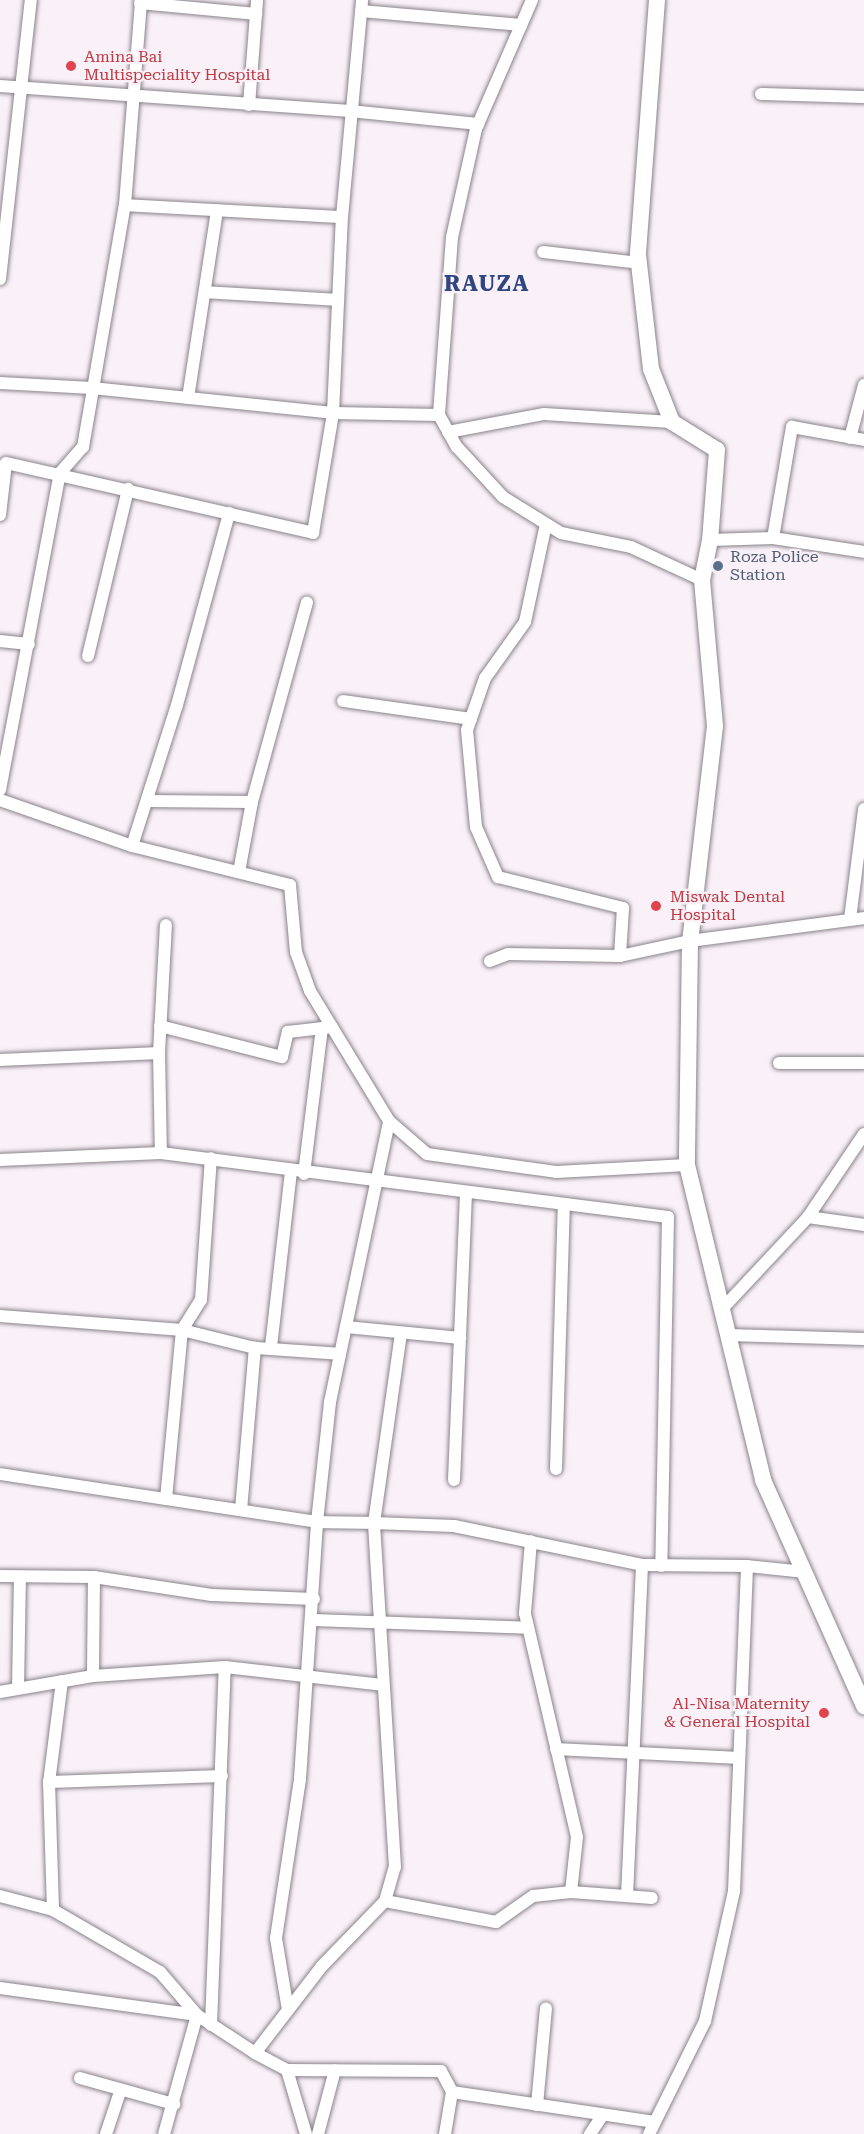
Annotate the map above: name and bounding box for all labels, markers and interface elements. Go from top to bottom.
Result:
place label: Amina Bai Multispeciality Hospital [84,47,270,85]
marker: Amina Bai Multispeciality Hospital [62,57,80,75]
district label: RAUZA [444,271,530,297]
place label: Roza Police Station [730,547,818,585]
marker: Roza Police Station [711,559,725,573]
place label: Miswak Dental Hospital [670,887,785,925]
marker: Miswak Dental Hospital [647,897,665,915]
place label: Al-Nisa Maternity & General Hospital [664,1694,810,1732]
marker: Al-Nisa Maternity & General Hospital [815,1704,833,1722]

